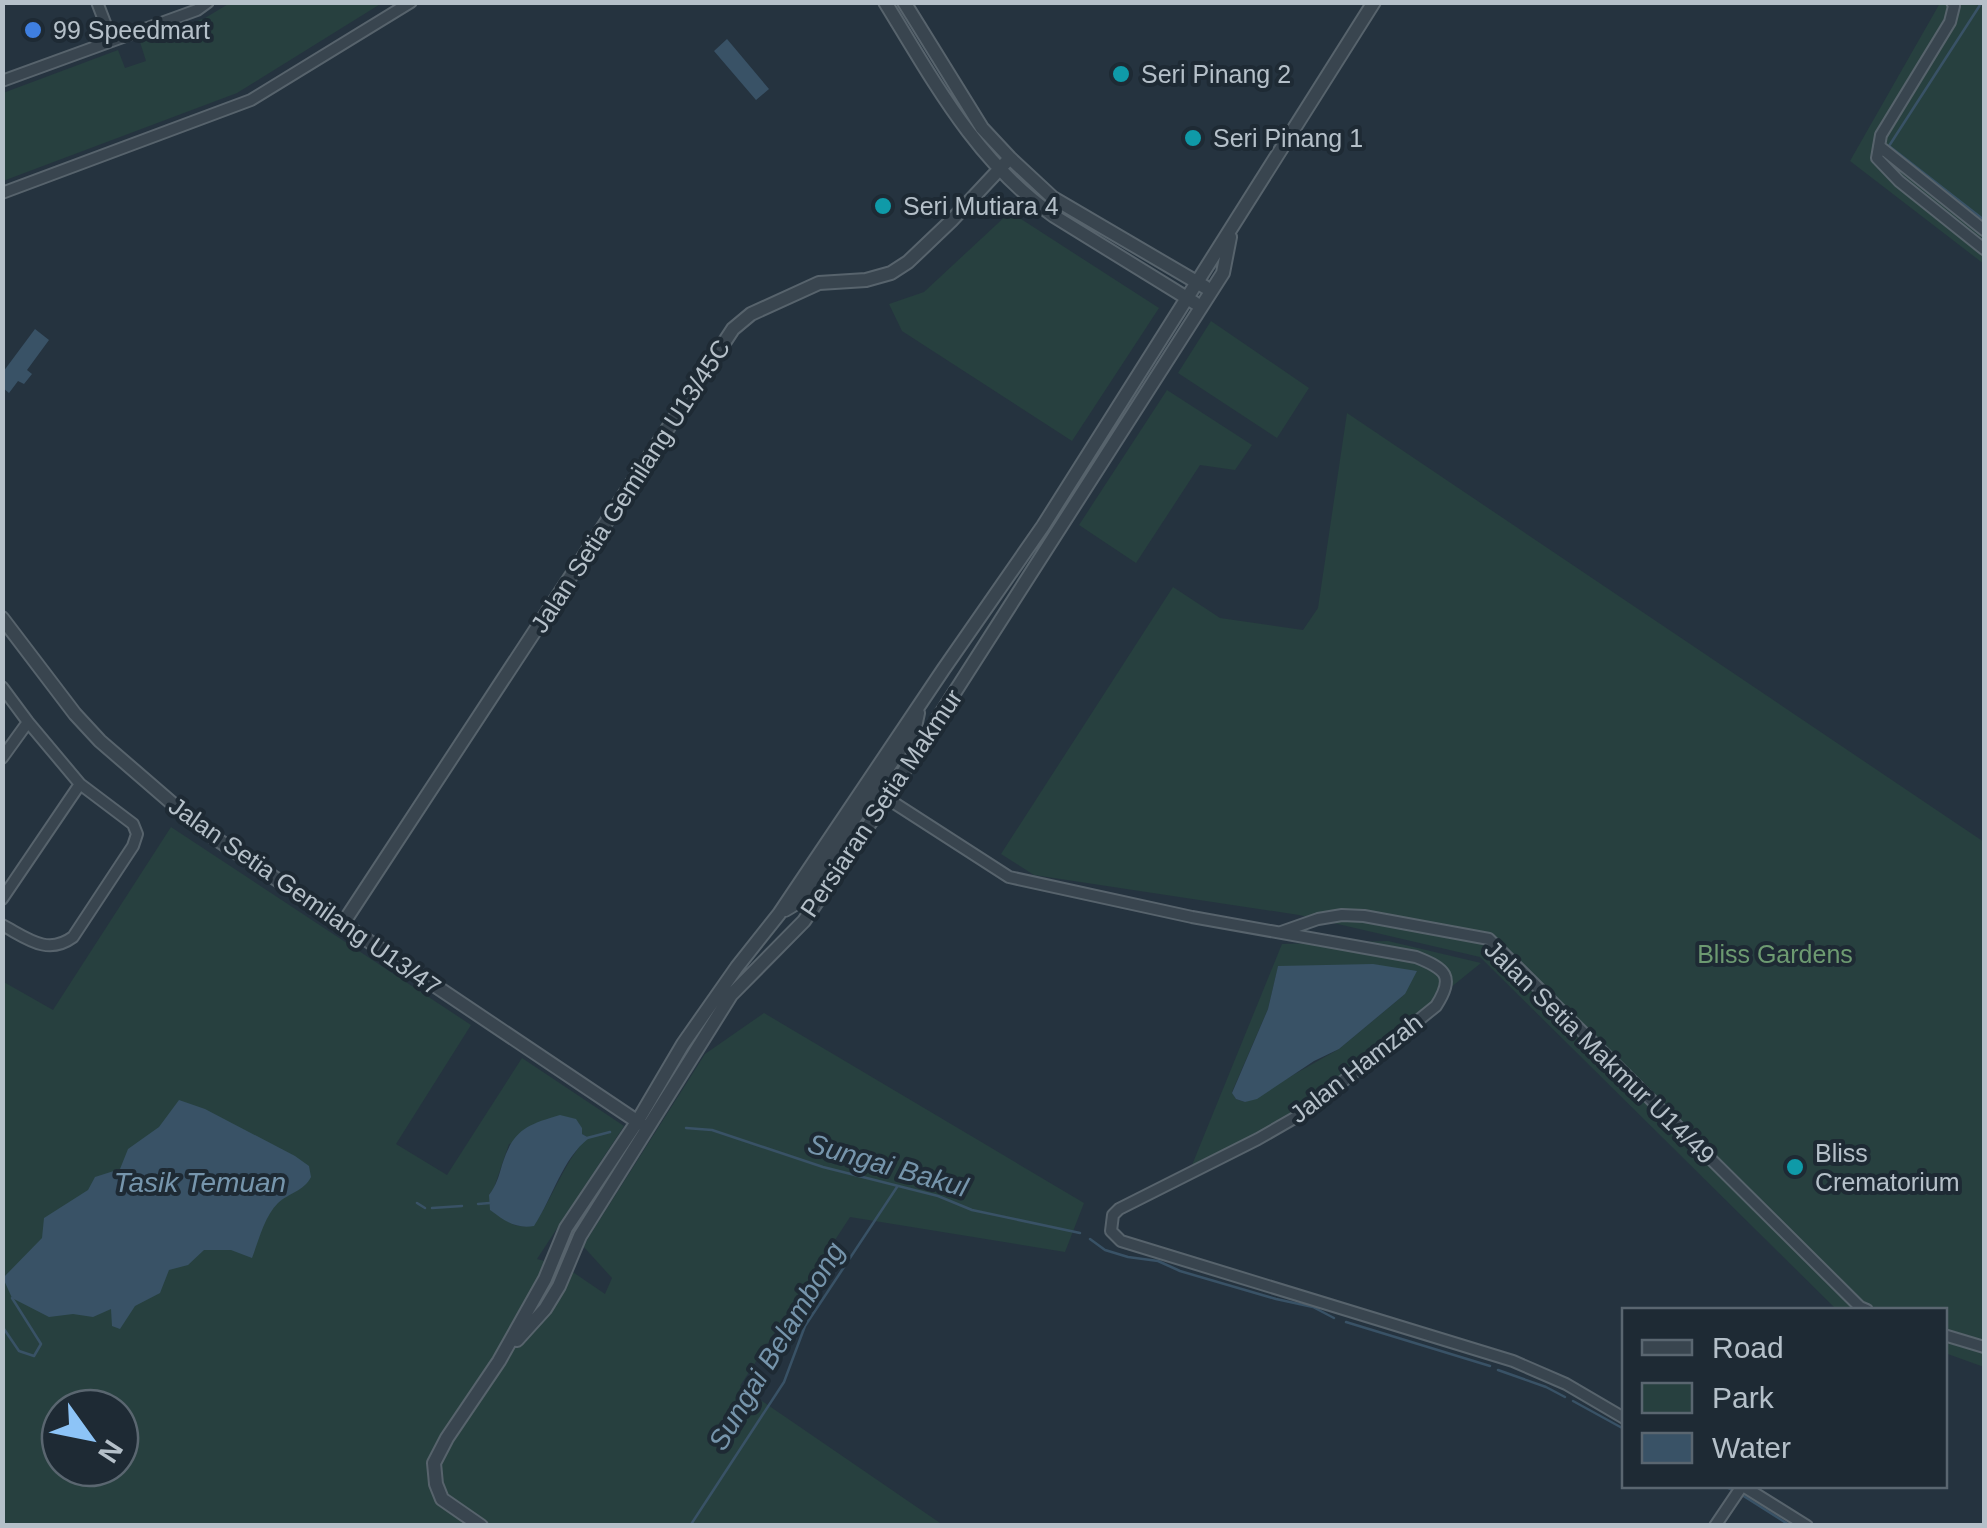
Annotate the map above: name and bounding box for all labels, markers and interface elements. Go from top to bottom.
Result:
place label: 99 Speedmart [53,16,210,44]
marker: 99 Speedmart [22,19,44,41]
place label: Seri Pinang 2 [1141,60,1291,88]
marker: Seri Pinang 2 [1110,63,1132,85]
place label: Seri Pinang 1 [1213,124,1363,152]
marker: Seri Pinang 1 [1182,127,1204,149]
place label: Seri Mutiara 4 [903,192,1059,220]
marker: Seri Mutiara 4 [872,195,894,217]
street label: Jalan Setia Gemilang U13/45C [525,334,735,638]
street label: Persiaran Setia Makmur [794,684,968,922]
street label: Jalan Setia Gemilang U13/47 [164,791,446,1001]
street label: Jalan Setia Makmur U14/49 [1479,935,1721,1169]
park label: Bliss Gardens [1697,940,1853,968]
street label: Jalan Hamzah [1284,1008,1428,1128]
water label: Sungai Bakul [804,1128,972,1203]
place label: Bliss Crematorium [1815,1139,1959,1196]
marker: Bliss Crematorium [1784,1156,1806,1178]
water label: Tasik Temuan [114,1167,286,1198]
water label: Sungai Belambong [702,1236,851,1456]
legend [1622,1308,1947,1488]
text: Road [1712,1331,1784,1364]
text: Park [1712,1381,1775,1414]
north arrow [40,1388,140,1488]
text: Water [1712,1431,1791,1464]
text: N [92,1434,129,1468]

